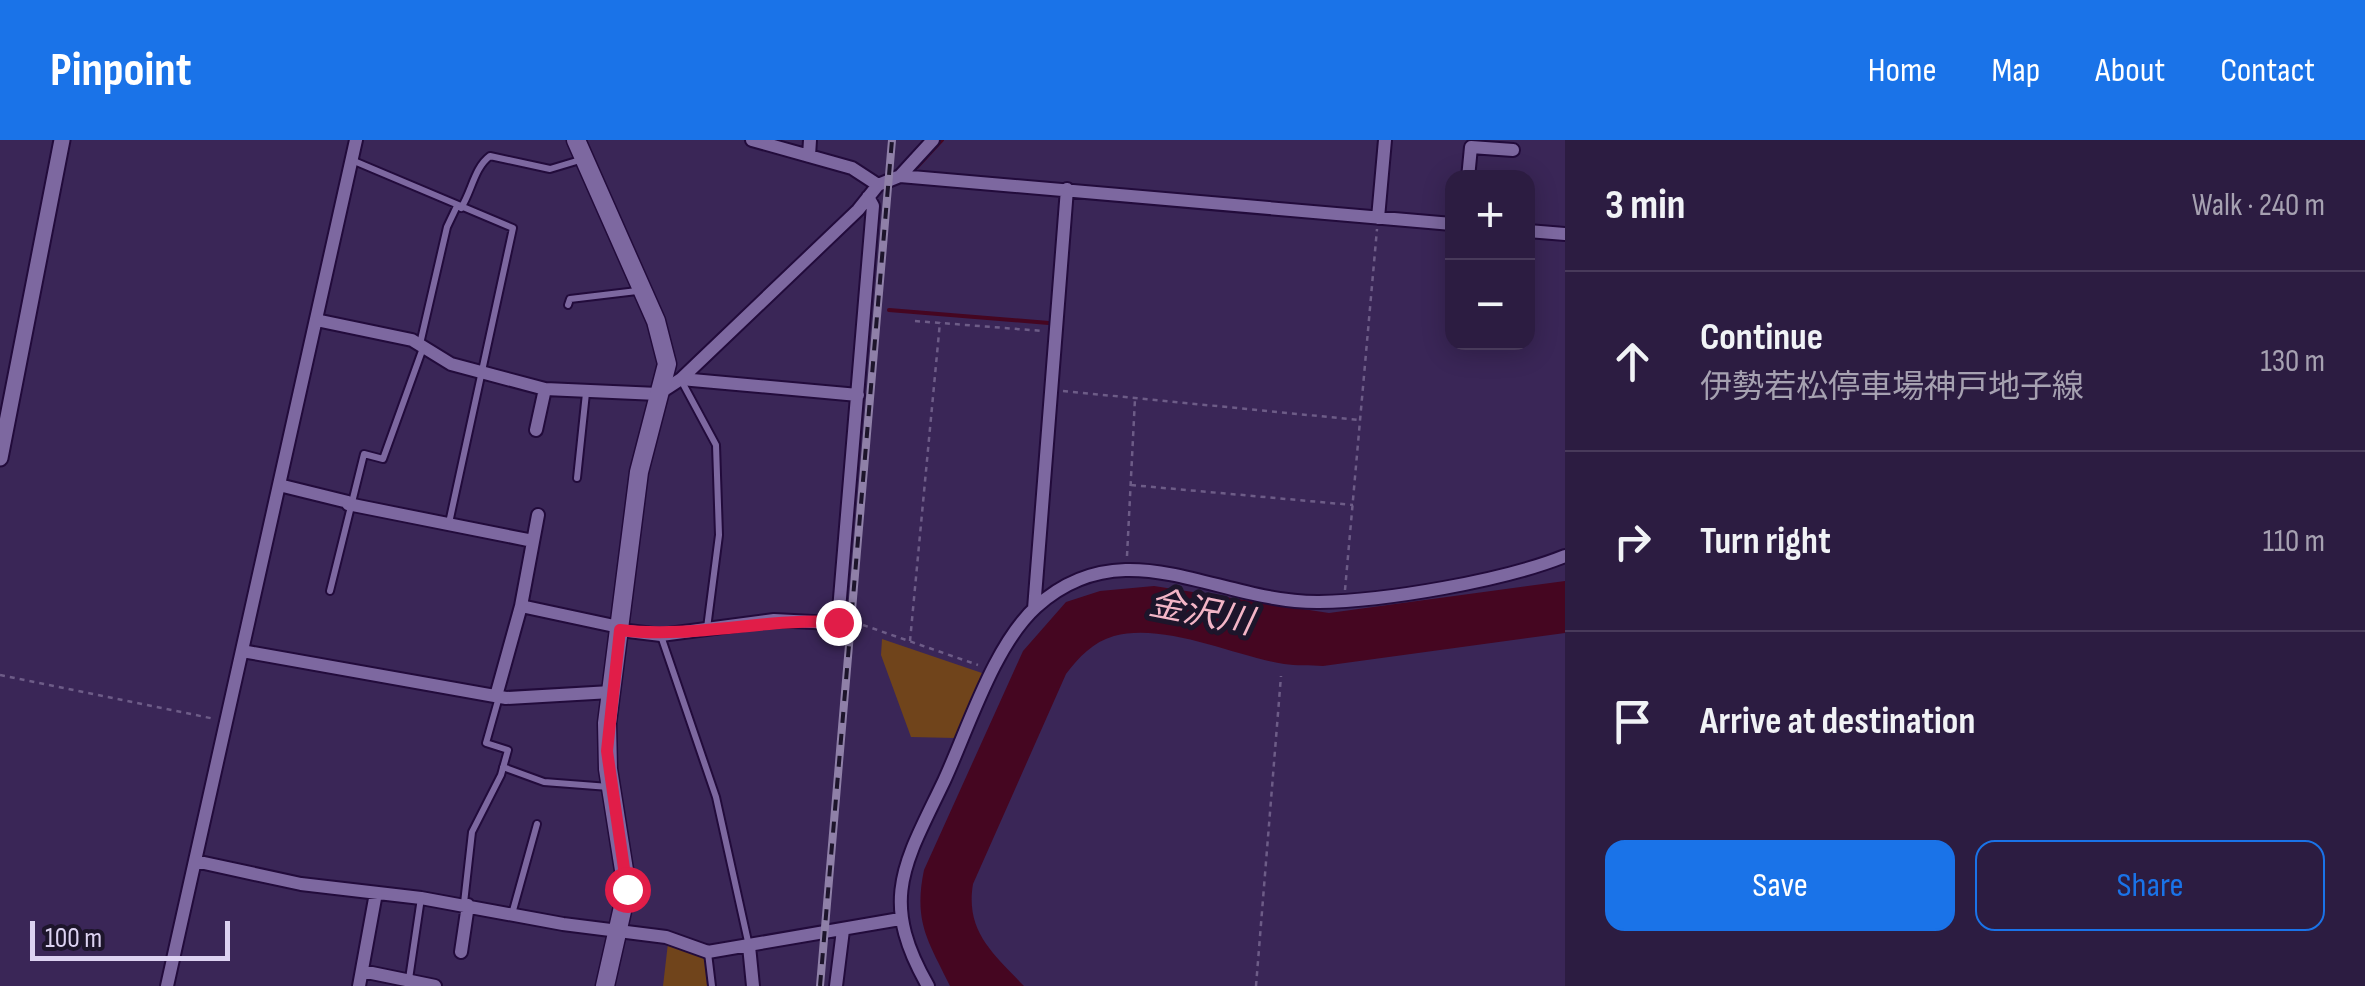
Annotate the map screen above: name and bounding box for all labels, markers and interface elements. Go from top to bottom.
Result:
text: Pinpoint [50,42,192,99]
text: Home [1868,49,1937,92]
text: Map [1992,49,2040,92]
text: About [2095,49,2165,92]
text: Contact [2220,49,2315,92]
map controls [1445,170,1535,350]
button: + [1445,170,1535,260]
text: 3 min [1605,180,1685,231]
text: Walk · 240 m [2192,186,2325,225]
button: − [1445,260,1535,350]
text: Continue [1700,315,1823,360]
icon: ahead [1605,334,1660,389]
text: 130 m [2260,342,2325,381]
text: 伊勢若松停車場神戸地子線 [1700,368,2084,407]
icon: right [1605,514,1660,569]
text: Turn right [1700,519,1831,564]
text: 110 m [2263,522,2325,561]
water label: 金沢川 [1145,582,1260,645]
route end [816,600,862,646]
icon: arrive [1605,694,1660,749]
text: Arrive at destination [1700,699,1975,744]
button: Save [1605,840,1955,931]
button: Share [1975,840,2325,931]
route start [605,867,651,913]
scale bar [30,916,230,960]
text: 100 m [45,922,102,955]

